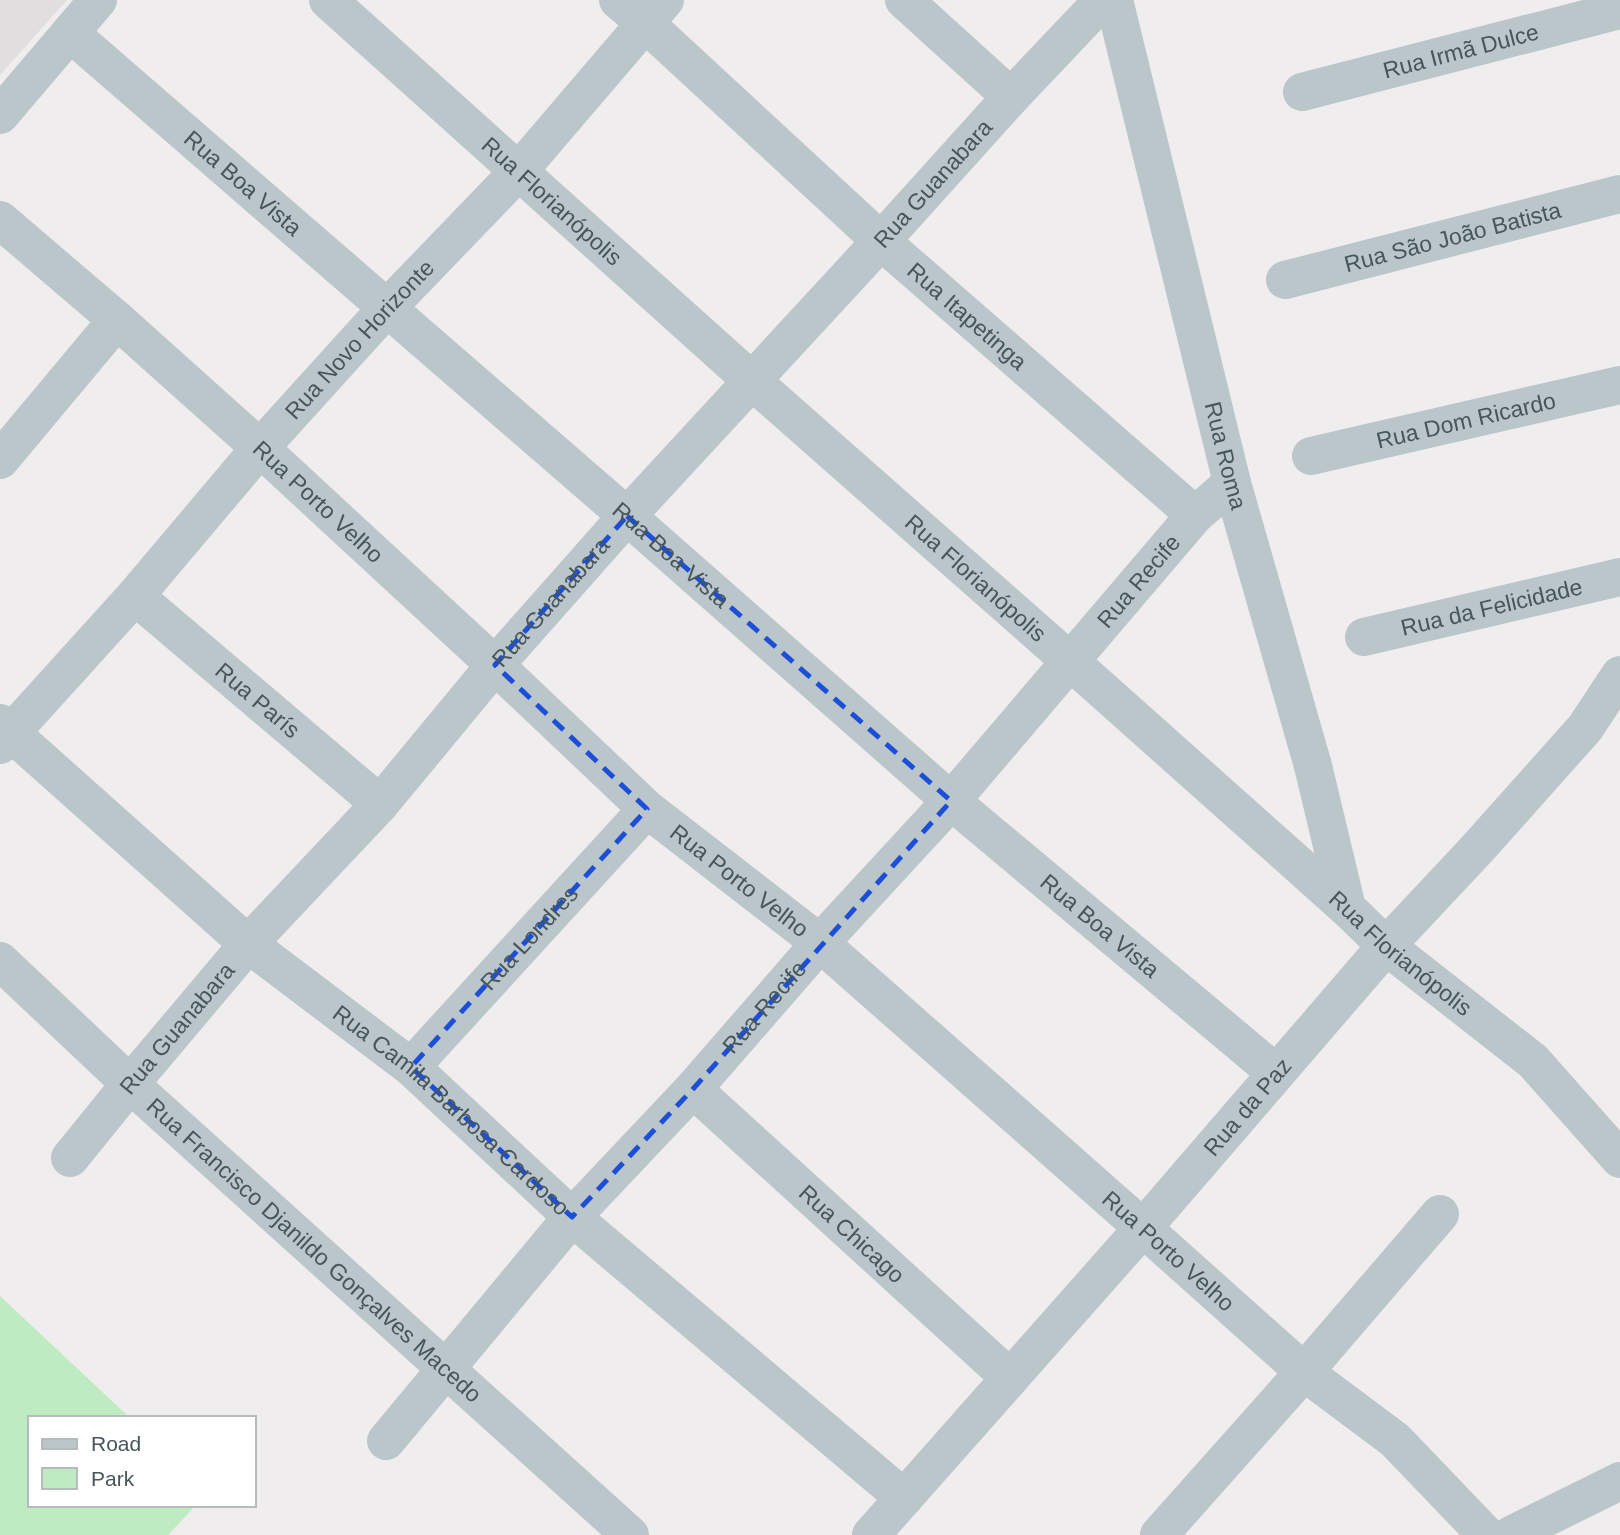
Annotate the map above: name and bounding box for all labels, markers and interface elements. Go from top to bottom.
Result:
street label: Rua Irmã Dulce [1380,19,1541,84]
street label: Rua Guanabara [868,114,998,253]
street label: Rua Boa Vista [179,125,307,241]
street label: Rua Florianópolis [477,132,627,271]
street label: Rua São João Batista [1342,197,1564,277]
street label: Rua Novo Horizonte [280,254,439,424]
street label: Rua Itapetinga [902,257,1032,375]
street label: Rua Dom Ricardo [1374,387,1558,454]
street label: Rua Roma [1200,399,1252,513]
street label: Rua Porto Velho [248,435,389,568]
street label: Rua Boa Vista [607,497,735,613]
street label: Rua Florianópolis [900,509,1051,647]
street label: Rua Recife [1092,529,1185,633]
street label: Rua Guanabara [487,532,615,672]
street label: Rua da Felicidade [1398,573,1585,641]
street label: Rua París [210,657,305,743]
street label: Rua Porto Velho [665,819,814,942]
street label: Rua Boa Vista [1035,869,1165,983]
street label: Rua Londres [475,880,583,995]
street label: Rua Florianópolis [1324,885,1477,1021]
street label: Rua Recife [717,956,812,1058]
street label: Rua Guanabara [114,957,240,1099]
street label: Rua Camila Barbosa Cardoso [328,1000,575,1221]
street label: Rua da Paz [1198,1053,1296,1161]
street label: Rua Francisco Djanildo Gonçalves Macedo [142,1093,487,1408]
street label: Rua Chicago [794,1179,910,1288]
street label: Rua Porto Velho [1097,1186,1240,1316]
legend [28,1416,256,1507]
text: Road [91,1432,141,1455]
text: Park [91,1467,135,1490]

